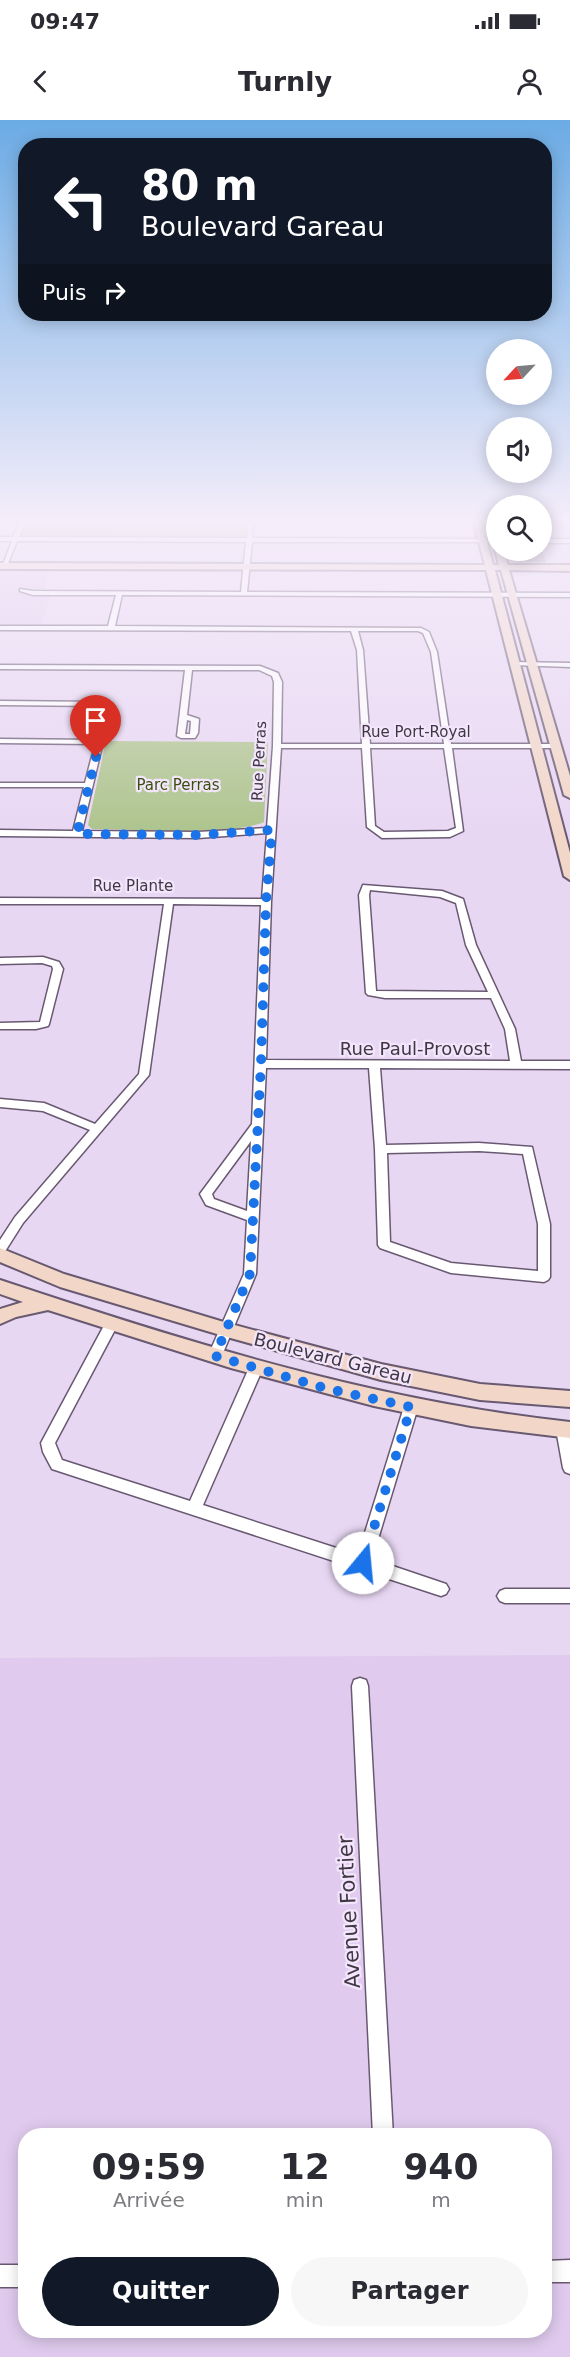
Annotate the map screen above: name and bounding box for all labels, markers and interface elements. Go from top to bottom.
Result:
text: 09:47 [30,9,100,34]
icon: back [24,65,57,98]
icon: person [513,65,546,98]
text: Turnly [238,66,332,97]
text: 80 m [141,161,258,210]
icon: left [42,162,120,240]
text: Boulevard Gareau [141,211,384,242]
icon: right [98,276,131,309]
text: Puis [42,280,86,305]
north arrow [486,339,552,405]
map controls [486,339,552,561]
button: sound [486,417,552,483]
button: search [486,495,552,561]
pin [70,695,121,757]
icon: arrive [79,704,112,737]
street label: Rue Perras [248,720,270,801]
street label: Rue Port-Royal [361,723,471,741]
park label: Parc Perras [136,776,220,794]
street label: Rue Plante [93,877,173,895]
street label: Rue Paul-Provost [340,1038,490,1059]
street label: Boulevard Gareau [252,1328,414,1388]
position arrow [331,1531,395,1595]
street label: Avenue Fortier [333,1835,365,1989]
text: 09:59 [92,2146,206,2187]
text: 12 [280,2146,330,2187]
text: 940 [403,2146,478,2187]
text: Arrivée [113,2188,185,2212]
text: min [286,2188,324,2212]
text: m [431,2188,451,2212]
button: Quitter [42,2257,279,2326]
button: Partager [291,2257,528,2326]

